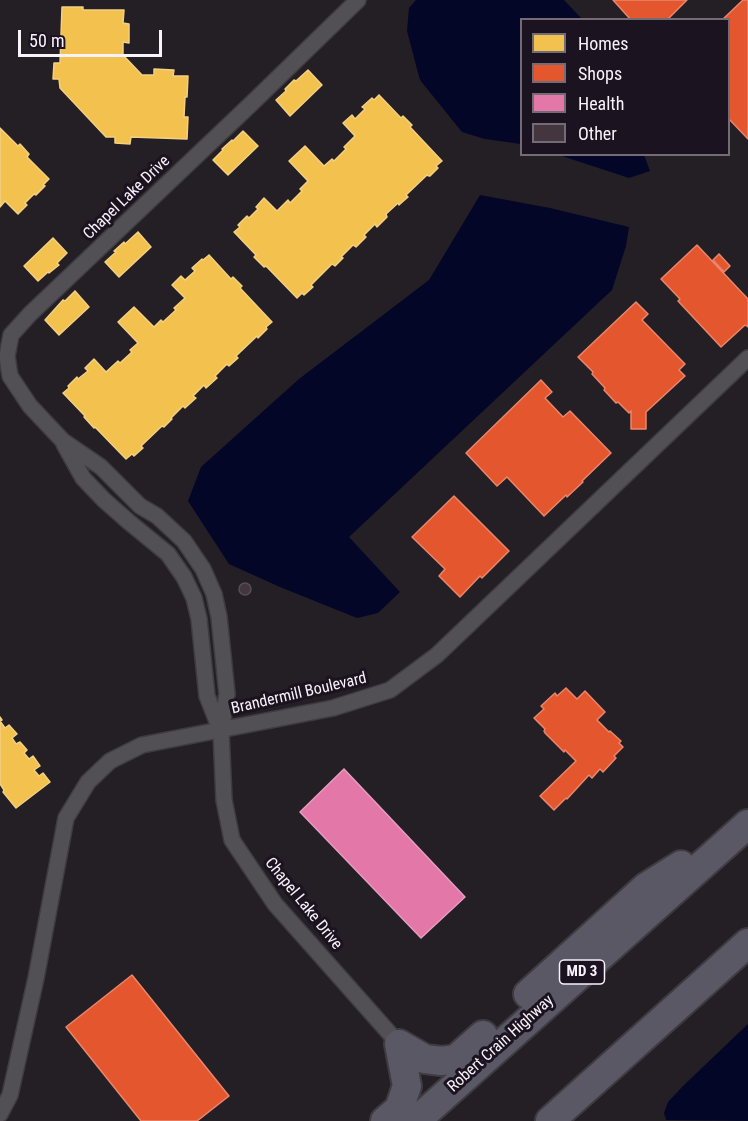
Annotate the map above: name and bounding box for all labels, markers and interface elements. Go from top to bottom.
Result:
scale bar [21,18,165,56]
legend [520,18,730,156]
text: 50 m [29,30,64,51]
text: Homes [578,33,628,54]
text: Shops [578,63,622,84]
text: Health [578,93,624,114]
text: Other [578,123,617,144]
street label: Chapel Lake Drive [80,152,174,244]
street label: Brandermill Boulevard [229,669,369,719]
street label: Chapel Lake Drive [260,854,346,954]
road number: MD 3 [560,960,604,984]
street label: Robert Crain Highway [444,991,558,1097]

